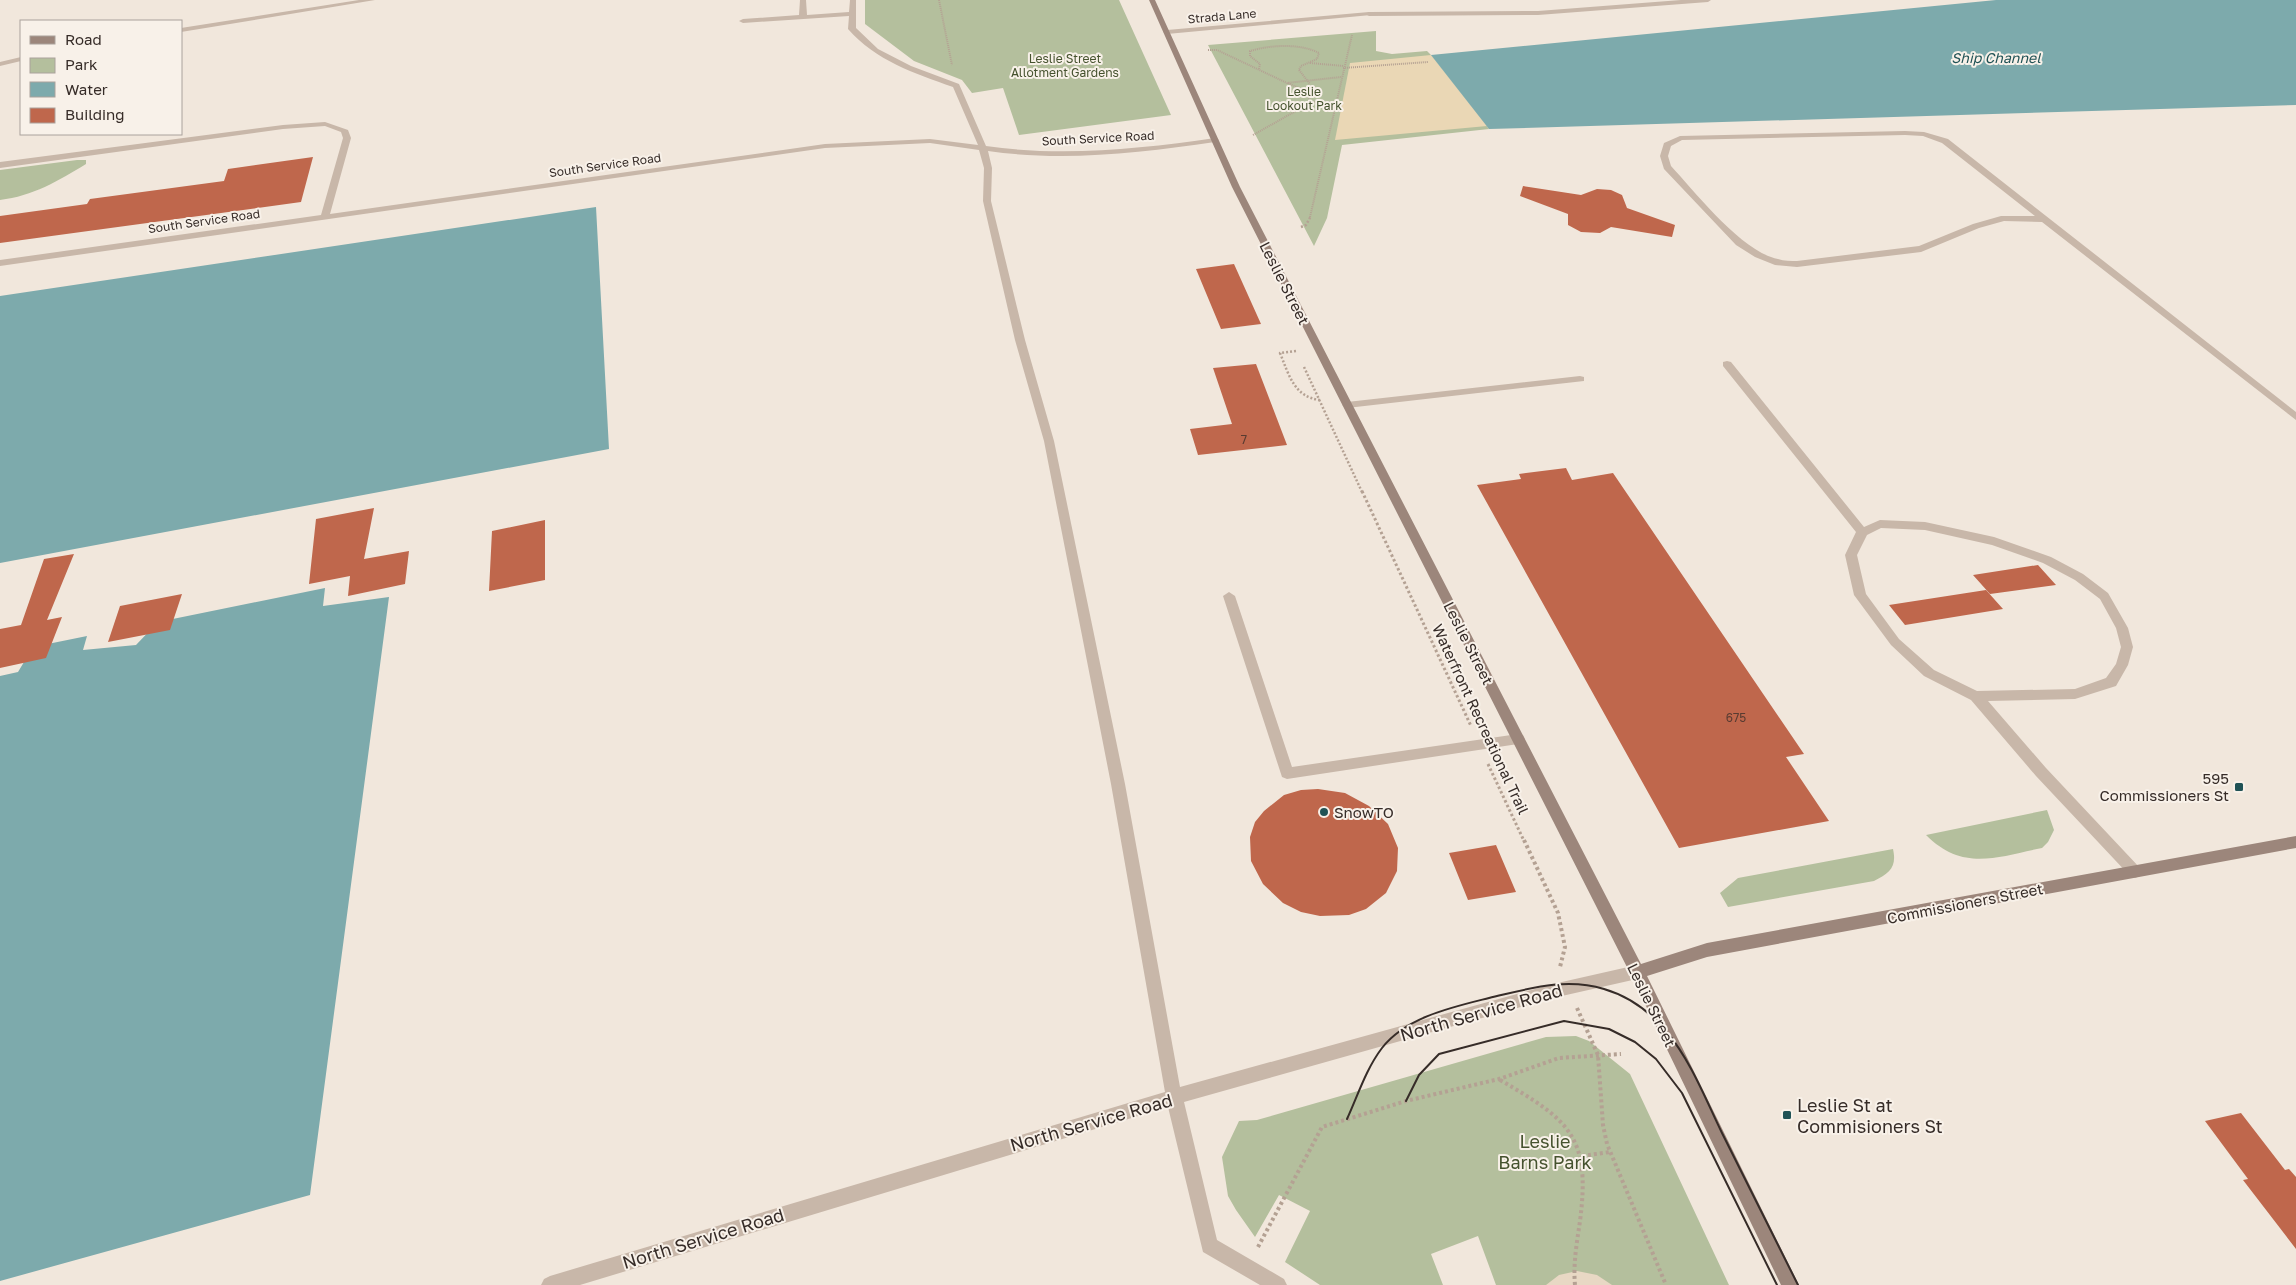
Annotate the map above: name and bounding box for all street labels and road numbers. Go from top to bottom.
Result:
street label: Strada Lane [1187,6,1257,26]
street label: South Service Road [1041,128,1155,148]
street label: South Service Road [548,150,662,180]
street label: South Service Road [147,206,261,236]
street label: Leslie Street [1256,238,1314,328]
street label: Leslie Street [1440,598,1498,688]
street label: Waterfront Recreational Trail [1429,621,1533,817]
street label: Commissioners Street [1885,879,2045,927]
street label: Leslie Street [1624,960,1680,1050]
street label: North Service Road [1397,978,1565,1046]
street label: North Service Road [1007,1088,1175,1156]
street label: North Service Road [619,1203,787,1273]

